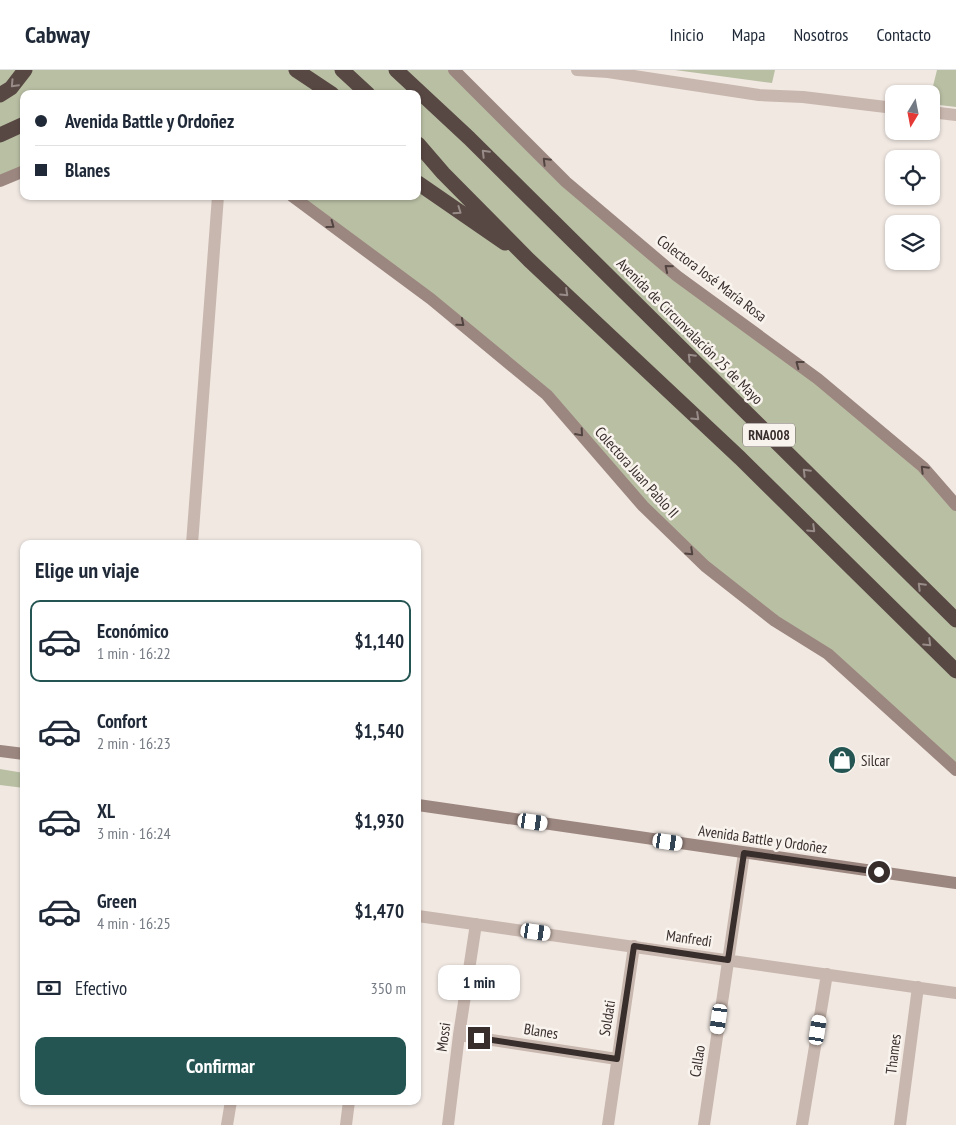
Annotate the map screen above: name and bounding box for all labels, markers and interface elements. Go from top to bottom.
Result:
text: Cabway [25,19,90,50]
text: Inicio [670,23,704,46]
text: Mapa [732,23,765,46]
text: Nosotros [793,23,848,46]
text: Contacto [876,23,931,46]
one-way arrow [11,78,20,87]
north arrow [885,85,940,140]
map controls [885,85,940,270]
text: Avenida Battle y Ordoñez [65,109,234,133]
one-way arrow [481,150,490,159]
button: locate [885,150,940,205]
text: Blanes [65,158,110,182]
one-way arrow [543,158,552,167]
one-way arrow [452,205,461,214]
button: layers [885,215,940,270]
one-way arrow [325,219,335,228]
street label: Colectora José María Rosa [653,231,771,325]
street label: Avenida de Circunvalación 25 de Mayo [613,254,767,408]
one-way arrow [665,265,674,274]
one-way arrow [559,287,568,296]
one-way arrow [455,318,464,326]
one-way arrow [687,354,696,363]
one-way arrow [795,361,805,370]
one-way arrow [690,411,699,420]
street label: Colectora Juan Pablo II [591,422,683,522]
road number: RNA008 [743,424,795,446]
one-way arrow [574,427,583,436]
one-way arrow [920,465,929,474]
one-way arrow [803,469,812,478]
one-way arrow [806,523,815,532]
one-way arrow [685,546,694,555]
text: Elige un viaje [35,556,139,584]
one-way arrow [918,583,927,592]
icon: car [37,619,82,664]
text: Económico [97,619,169,643]
text: $1,140 [354,629,404,653]
one-way arrow [922,637,931,646]
text: 1 min · 16:22 [97,643,171,663]
icon: car [37,709,82,754]
text: Confort [97,709,147,733]
text: $1,540 [354,719,404,743]
text: 2 min · 16:23 [97,733,171,753]
shop icon: Silcar [827,745,857,775]
place label: Silcar [861,751,891,770]
icon: car [37,799,82,844]
text: XL [97,799,115,823]
text: $1,930 [354,809,404,833]
car [517,812,548,832]
street label: Avenida Battle y Ordoñez [697,821,829,857]
text: 3 min · 16:24 [97,823,171,843]
car [652,832,683,852]
route start [868,861,890,883]
icon: car [37,889,82,934]
text: Green [97,889,137,913]
text: $1,470 [354,899,404,923]
text: 4 min · 16:25 [97,913,171,933]
car [520,922,551,942]
street label: Manfredi [665,925,713,951]
callout: 1 min [438,966,520,1000]
text: 1 min [463,972,495,992]
icon: cash [35,974,63,1002]
text: Efectivo [75,976,127,1000]
text: 350 m [371,978,406,998]
street label: Soldati [595,999,619,1037]
car [709,1003,728,1035]
car [808,1014,827,1046]
street label: Blanes [523,1019,559,1043]
street label: Mossi [432,1021,454,1053]
route end [468,1027,490,1049]
street label: Thames [881,1033,905,1075]
button: Confirmar [35,1037,406,1095]
street label: Callao [685,1044,709,1078]

